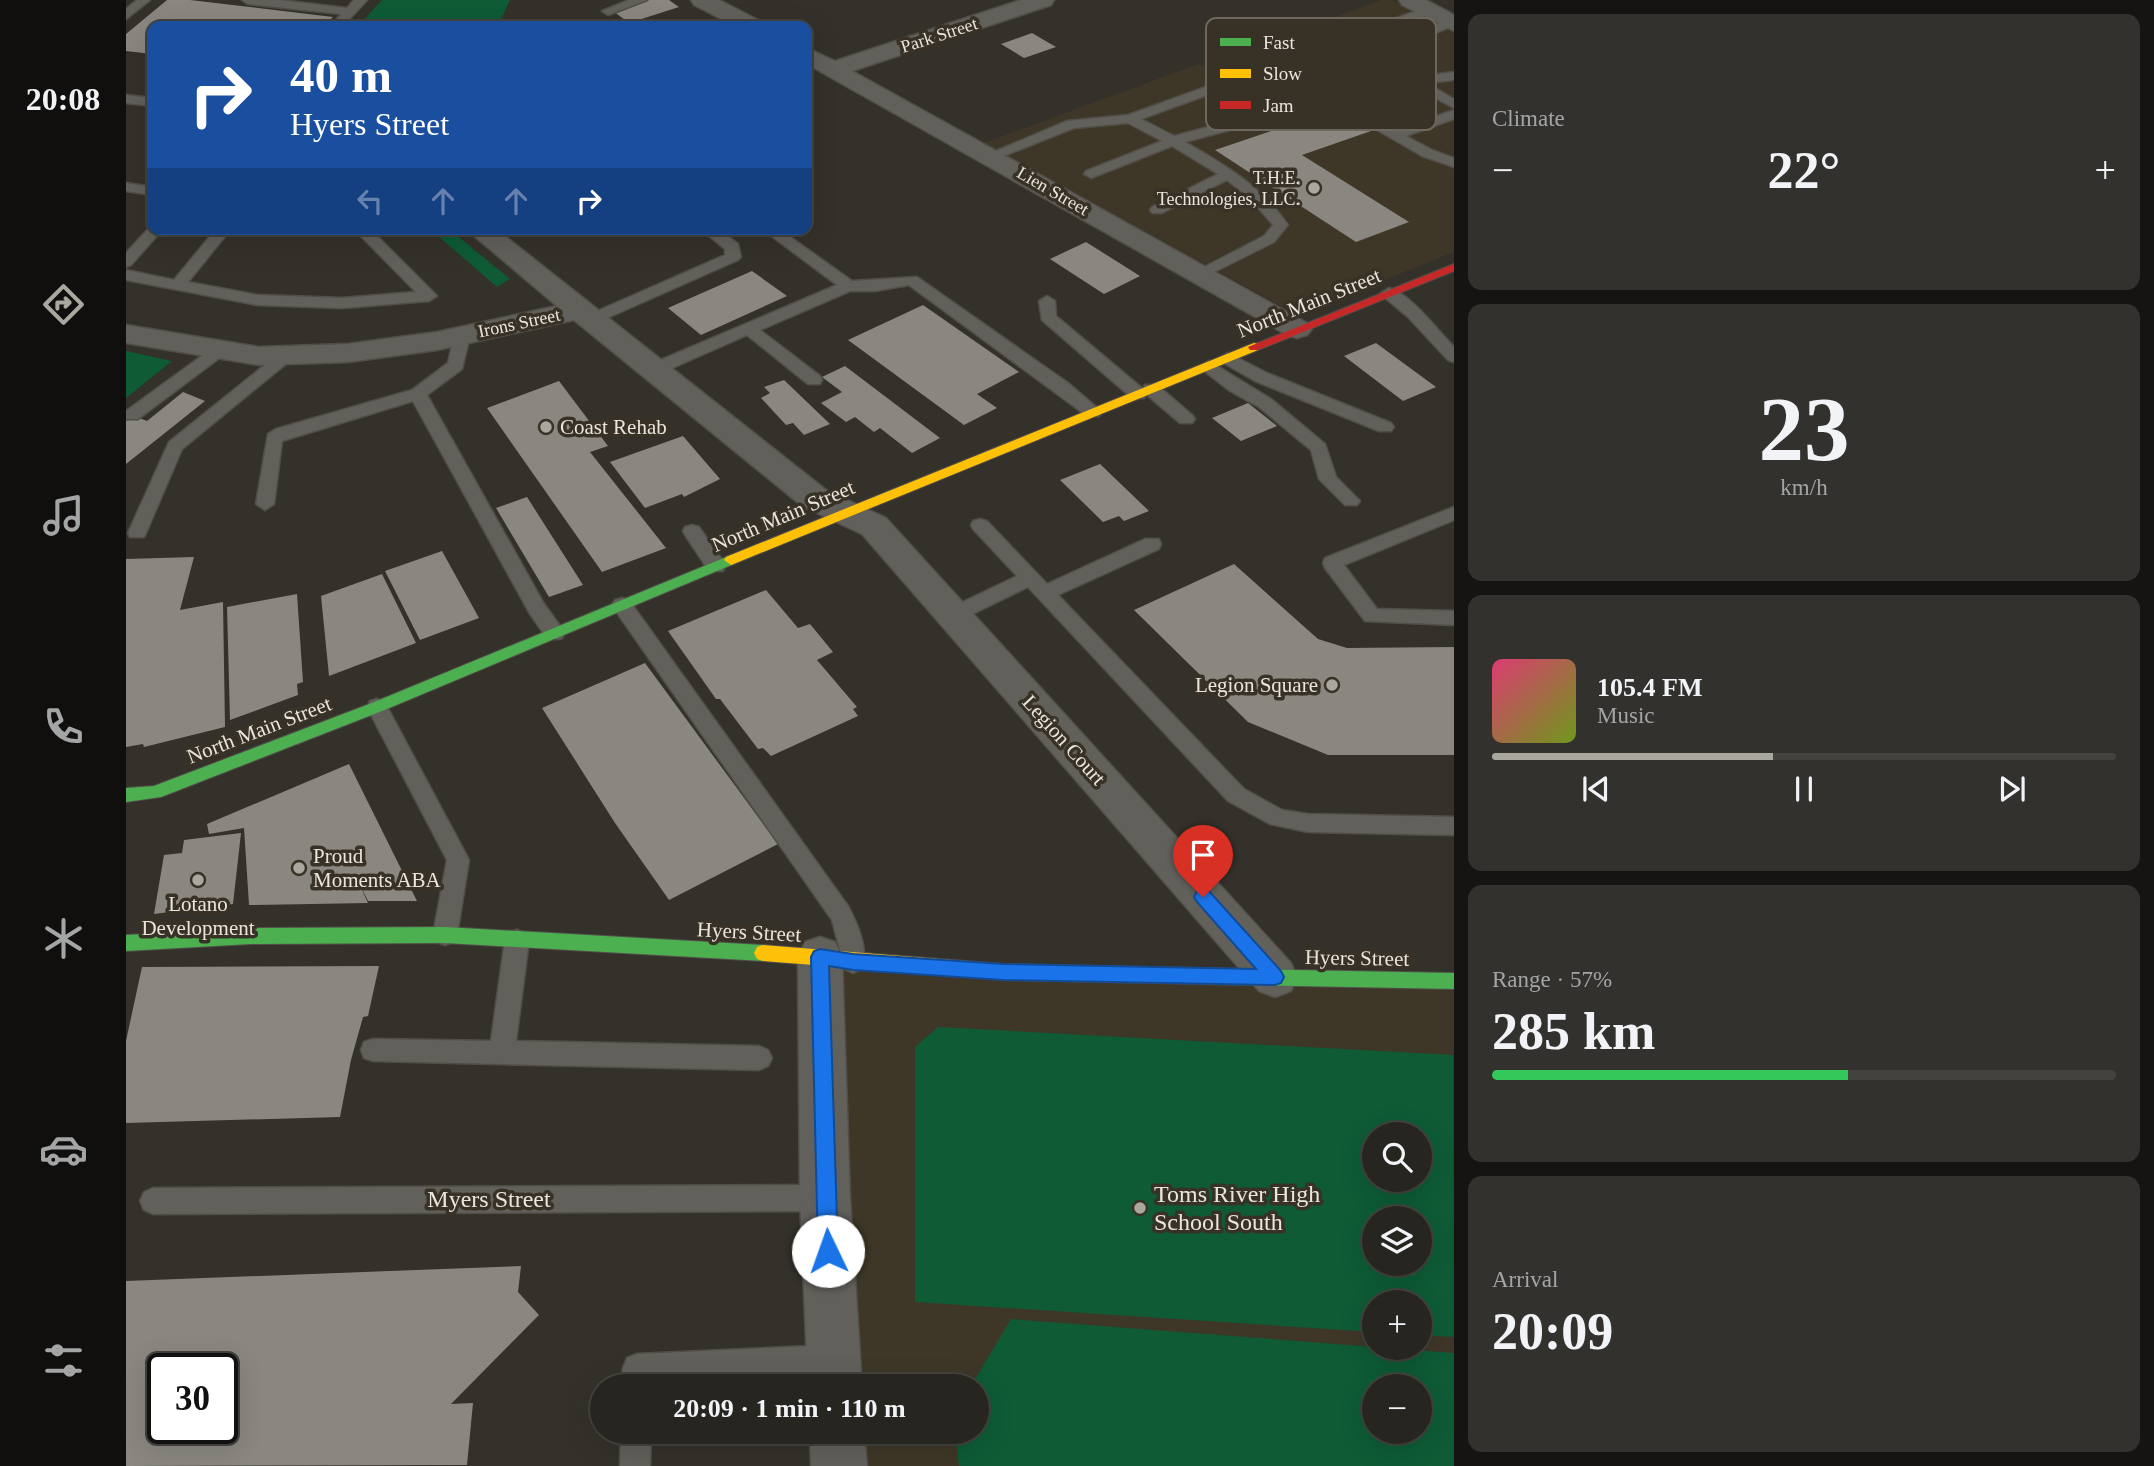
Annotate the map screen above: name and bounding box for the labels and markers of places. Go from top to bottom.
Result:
place label: T.H.E. Technologies, LLC. [1157,168,1300,209]
marker: T.H.E. Technologies, LLC. [1306,180,1322,196]
place label: Coast Rehab [560,415,667,439]
marker: Coast Rehab [538,419,554,435]
place label: Legion Square [1195,673,1318,697]
marker: Legion Square [1324,677,1340,693]
pin [1173,825,1233,897]
place label: Proud Moments ABA [313,844,442,892]
marker: Proud Moments ABA [291,860,307,876]
marker: Lotano Development [190,872,206,888]
place label: Lotano Development [141,892,255,940]
place label: Toms River High School South [1154,1181,1320,1235]
marker: Toms River High School South [1132,1200,1148,1216]

